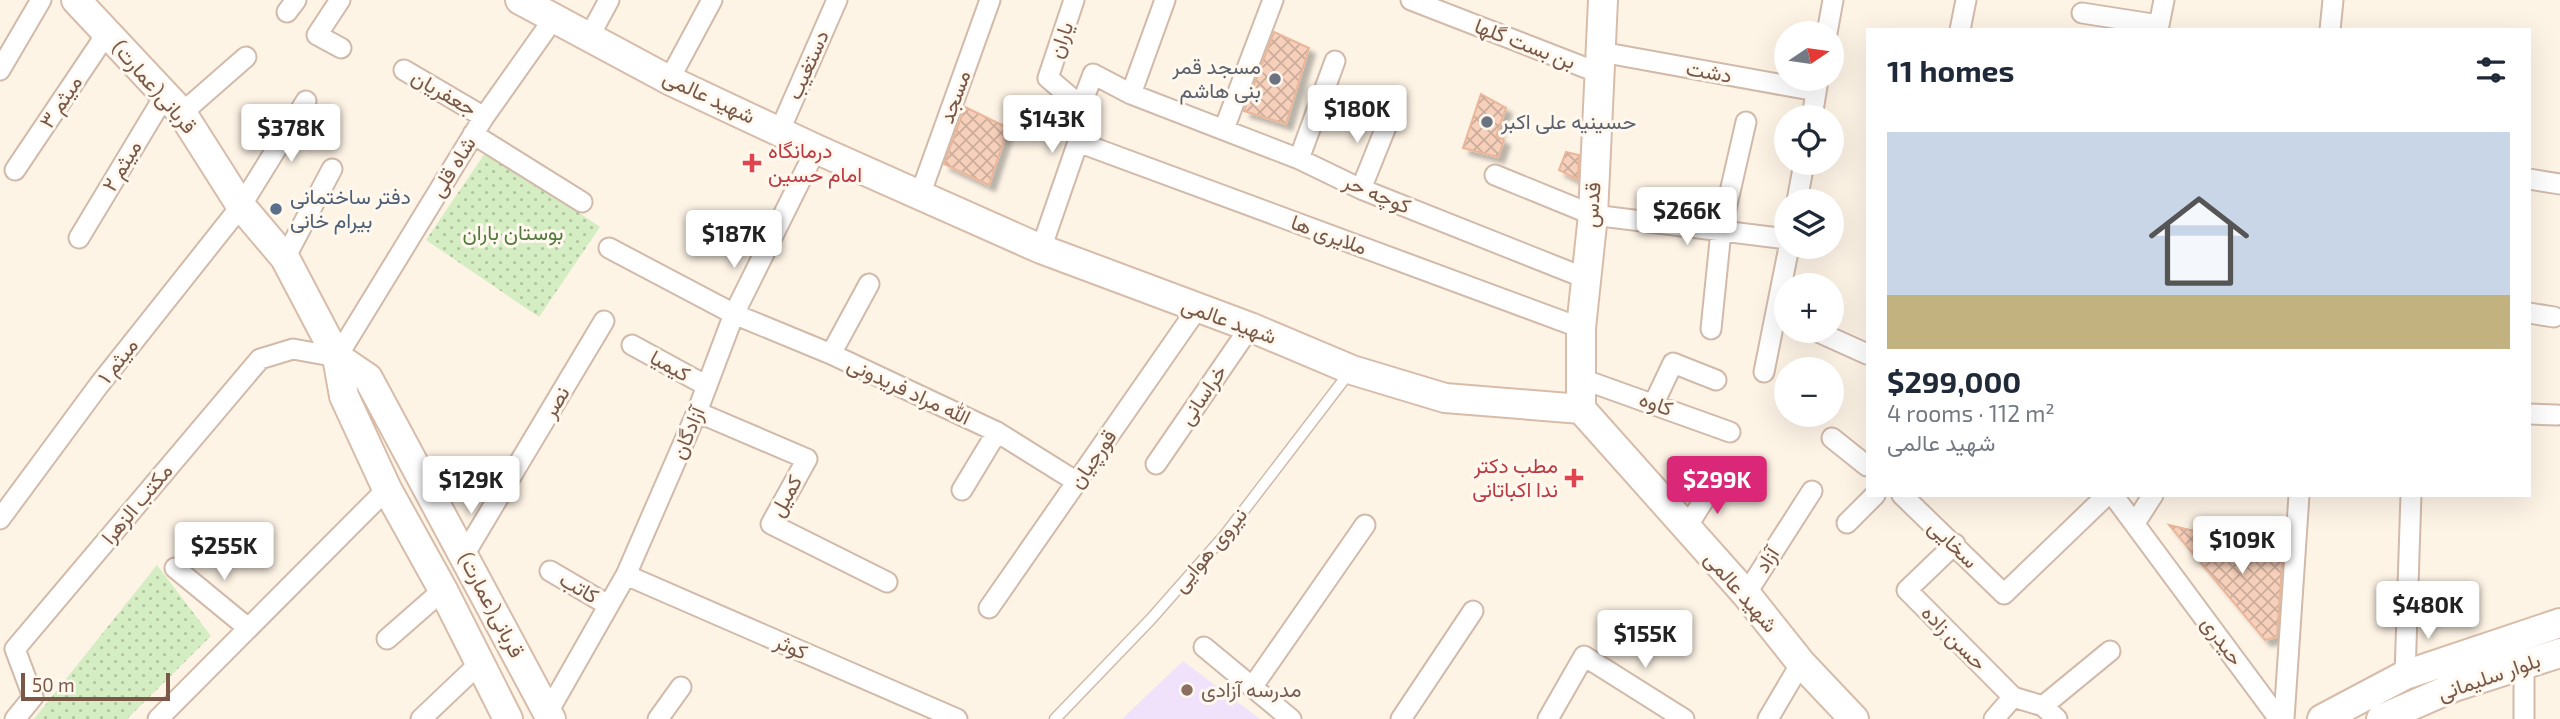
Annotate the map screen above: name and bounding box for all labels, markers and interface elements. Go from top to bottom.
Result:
street label: بن بست گلها [1471,12,1580,75]
street label: یاران [1042,18,1079,62]
north arrow [1774,21,1844,91]
map controls [1774,21,1844,427]
street label: دستغیب [780,26,834,103]
street label: (عمارت)قربانی [106,34,203,139]
icon: filters [2472,51,2510,89]
text: 11 homes [1887,52,2014,88]
place label: مسجد قمر بنی هاشم [1171,53,1261,105]
street label: دشت [1684,54,1734,87]
street label: جعفریان [407,63,482,122]
street label: شهید عالمی [659,63,760,130]
street label: مسجد [933,67,976,127]
street label: میثم ۳ [33,70,89,134]
marker: مسجد قمر بنی هاشم [1267,71,1283,87]
pin: $180K [1308,86,1406,145]
text: $180K [1324,94,1390,122]
pin: $143K [1003,96,1101,155]
pin: $378K [242,104,340,164]
text: $143K [1019,104,1085,132]
button: locate [1774,105,1844,175]
place label: حسینیه علی اکبر [1500,108,1636,135]
text: $378K [257,113,325,141]
marker: حسینیه علی اکبر [1479,114,1495,130]
street label: شاه قلی [424,131,481,202]
street label: میثم ۲ [96,135,148,197]
place label: درمانگاه امام حسین [768,137,862,189]
marker: درمانگاه امام حسین [742,153,762,173]
street label: کوچه حر [1338,167,1415,221]
icon: home [2136,178,2262,304]
street label: قدس [1576,181,1606,229]
place label: دفتر ساختمانی بیرام خانی [290,183,411,235]
pin: $266K [1638,188,1736,247]
button: layers [1774,189,1844,259]
text: $266K [1653,196,1721,224]
marker: دفتر ساختمانی بیرام خانی [268,201,284,217]
street label: ملایری ها [1288,208,1371,261]
pin: $187K [685,210,783,270]
park label: بوستان باران [462,219,564,246]
text: $187K [702,219,766,247]
button: + [1774,273,1844,343]
street label: شهید عالمی [1178,291,1280,350]
street label: میثم ۱ [91,333,145,389]
street label: کیمیا [646,344,695,387]
street label: الله مراد فریدونی [843,350,975,431]
button: − [1774,357,1844,427]
street label: خراسانی [1173,359,1233,430]
text: $299,000 [1887,363,2021,399]
street label: نصر [535,381,575,423]
street label: کاوه [1636,385,1677,422]
text: 4 rooms · 112 m² [1887,399,2055,427]
street label: آزادگان [664,401,711,463]
street label: قورچیان [1063,424,1123,494]
text: شهید عالمی [1887,428,1995,456]
place label: مطب دکتر ندا اکباتانی [1472,452,1558,502]
pin: $129K [422,456,520,516]
pin: $299K [1668,456,1766,516]
street label: مکتب الزهرا [95,458,178,550]
text: $129K [439,465,503,493]
text: $299K [1683,465,1751,493]
marker: مطب دکتر ندا اکباتانی [1564,468,1584,488]
street label: کمیل [763,470,807,521]
street label: نیروی هوایی [1166,502,1253,598]
street label: سخایی [1923,513,1984,573]
pin: $109K [2193,516,2291,576]
pin: $255K [175,522,273,582]
text: $109K [2209,525,2275,553]
text: $255K [191,531,257,559]
street label: آزاد [1748,540,1786,578]
street label: شهید عالمی [1699,545,1784,638]
street label: (عمارت)قربانی [452,547,531,662]
street label: کاتب [555,566,604,609]
pin: $480K [2379,582,2477,641]
text: $480K [2392,590,2464,618]
street label: حسن زاده [1916,599,1993,676]
pin: $155K [1596,610,1694,670]
street label: حیدری [2195,611,2249,671]
text: $155K [1613,619,1677,647]
street label: کوثر [770,627,812,666]
street label: بلوار سلیمانی [2434,646,2544,707]
scale bar [21,670,170,702]
text: 50 m [32,673,75,696]
place label: مدرسه آزادی [1201,676,1301,703]
marker: مدرسه آزادی [1179,682,1195,698]

